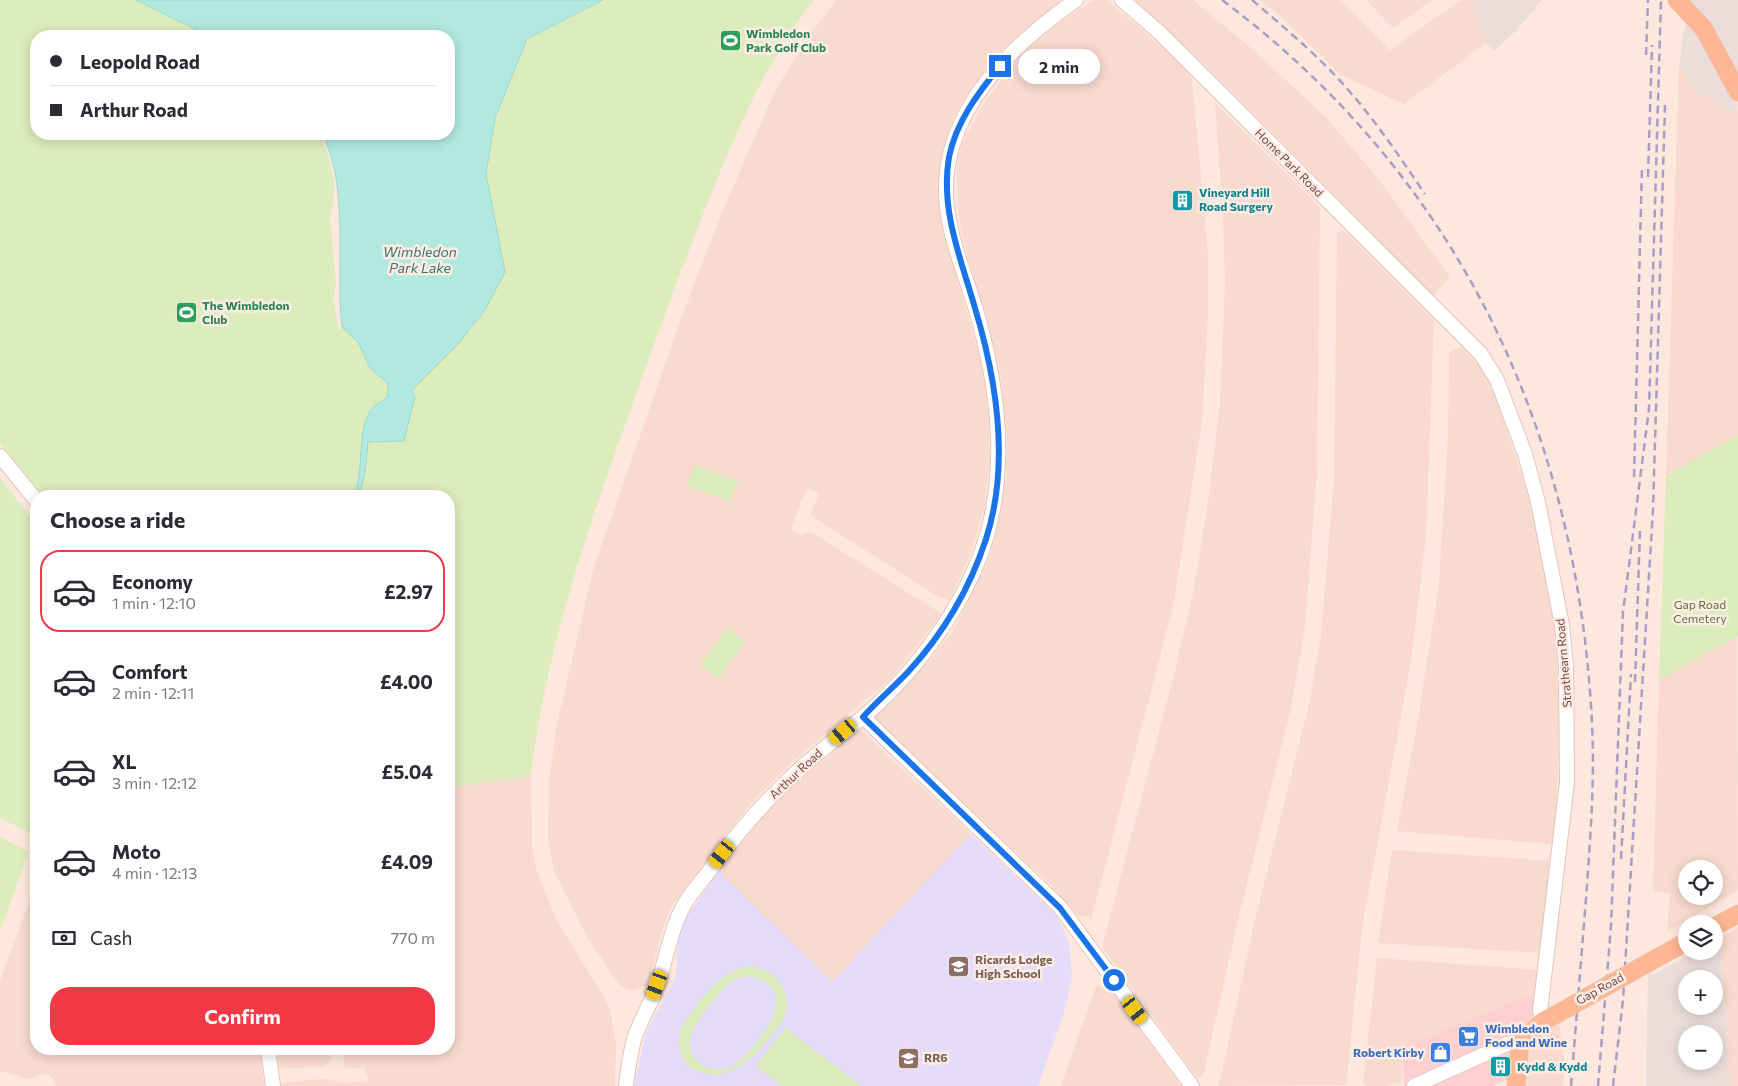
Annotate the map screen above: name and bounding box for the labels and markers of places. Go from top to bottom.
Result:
place label: Wimbledon Park Golf Club [746,26,826,54]
sports icon: Wimbledon Park Golf Club [718,29,742,53]
place label: Vineyard Hill Road Surgery [1199,185,1273,213]
building icon: Vineyard Hill Road Surgery [1171,188,1195,212]
place label: The Wimbledon Club [202,298,290,326]
sports icon: The Wimbledon Club [174,301,198,325]
place label: Ricards Lodge High School [975,952,1052,980]
school or university icon: Ricards Lodge High School [947,955,971,979]
place label: Wimbledon Food and Wine [1485,1021,1567,1049]
supermarket icon: Wimbledon Food and Wine [1457,1024,1481,1048]
shop icon: Robert Kirby [1428,1041,1452,1065]
place label: Robert Kirby [1353,1045,1424,1059]
school or university icon: RR6 [896,1046,920,1070]
place label: RR6 [924,1050,948,1064]
building icon: Kydd & Kydd [1489,1055,1513,1079]
place label: Kydd & Kydd [1517,1059,1587,1073]

